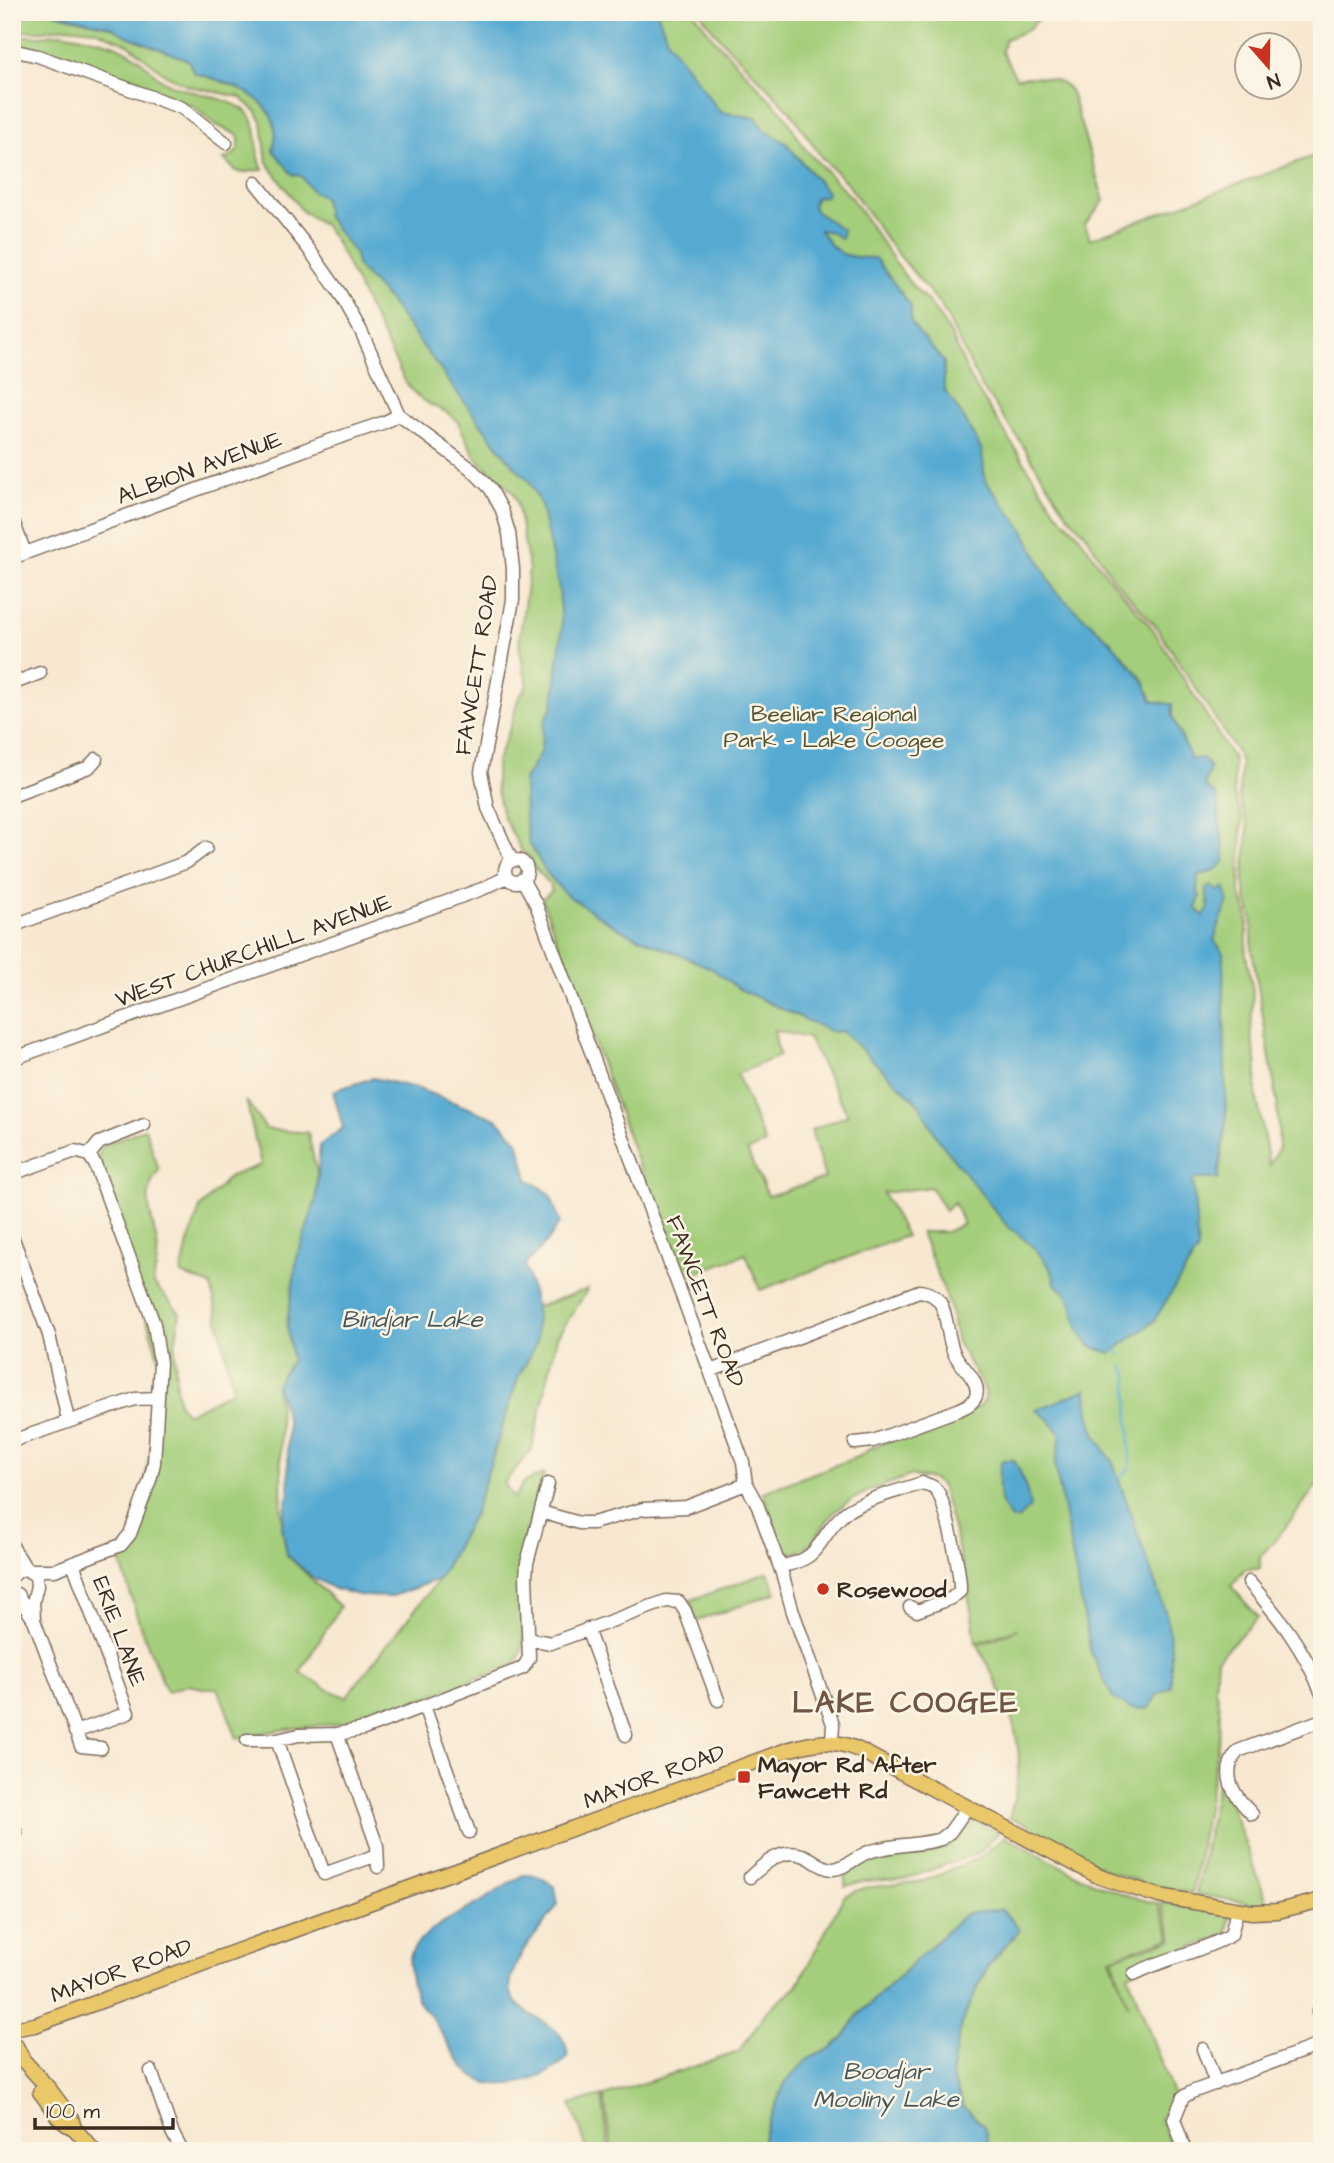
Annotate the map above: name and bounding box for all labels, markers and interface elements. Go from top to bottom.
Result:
north arrow [1232,32,1302,102]
text: N [1263,66,1284,95]
street label: ALBION AVENUE [112,423,287,513]
street label: FAWCETT ROAD [447,573,507,757]
park label: Beeliar Regional Park - Lake Coogee [723,698,945,757]
street label: WEST CHURCHILL AVENUE [111,886,396,1016]
street label: FAWCETT ROAD [658,1211,753,1392]
water label: Bindjar Lake [342,1303,483,1337]
street label: ERIE LANE [84,1572,154,1691]
place label: Rosewood [837,1574,947,1606]
marker: Rosewood [815,1581,831,1597]
district label: LAKE COOGEE [792,1682,1020,1724]
street label: MAYOR ROAD [579,1736,730,1817]
place label: Mayor Rd After Fawcett Rd [758,1749,937,1807]
marker: Mayor Rd After Fawcett Rd [736,1769,752,1785]
street label: MAYOR ROAD [46,1930,197,2011]
water label: Boodjar Mooliny Lake [813,2055,960,2117]
scale bar [35,2086,173,2130]
text: 100 m [46,2097,101,2126]

